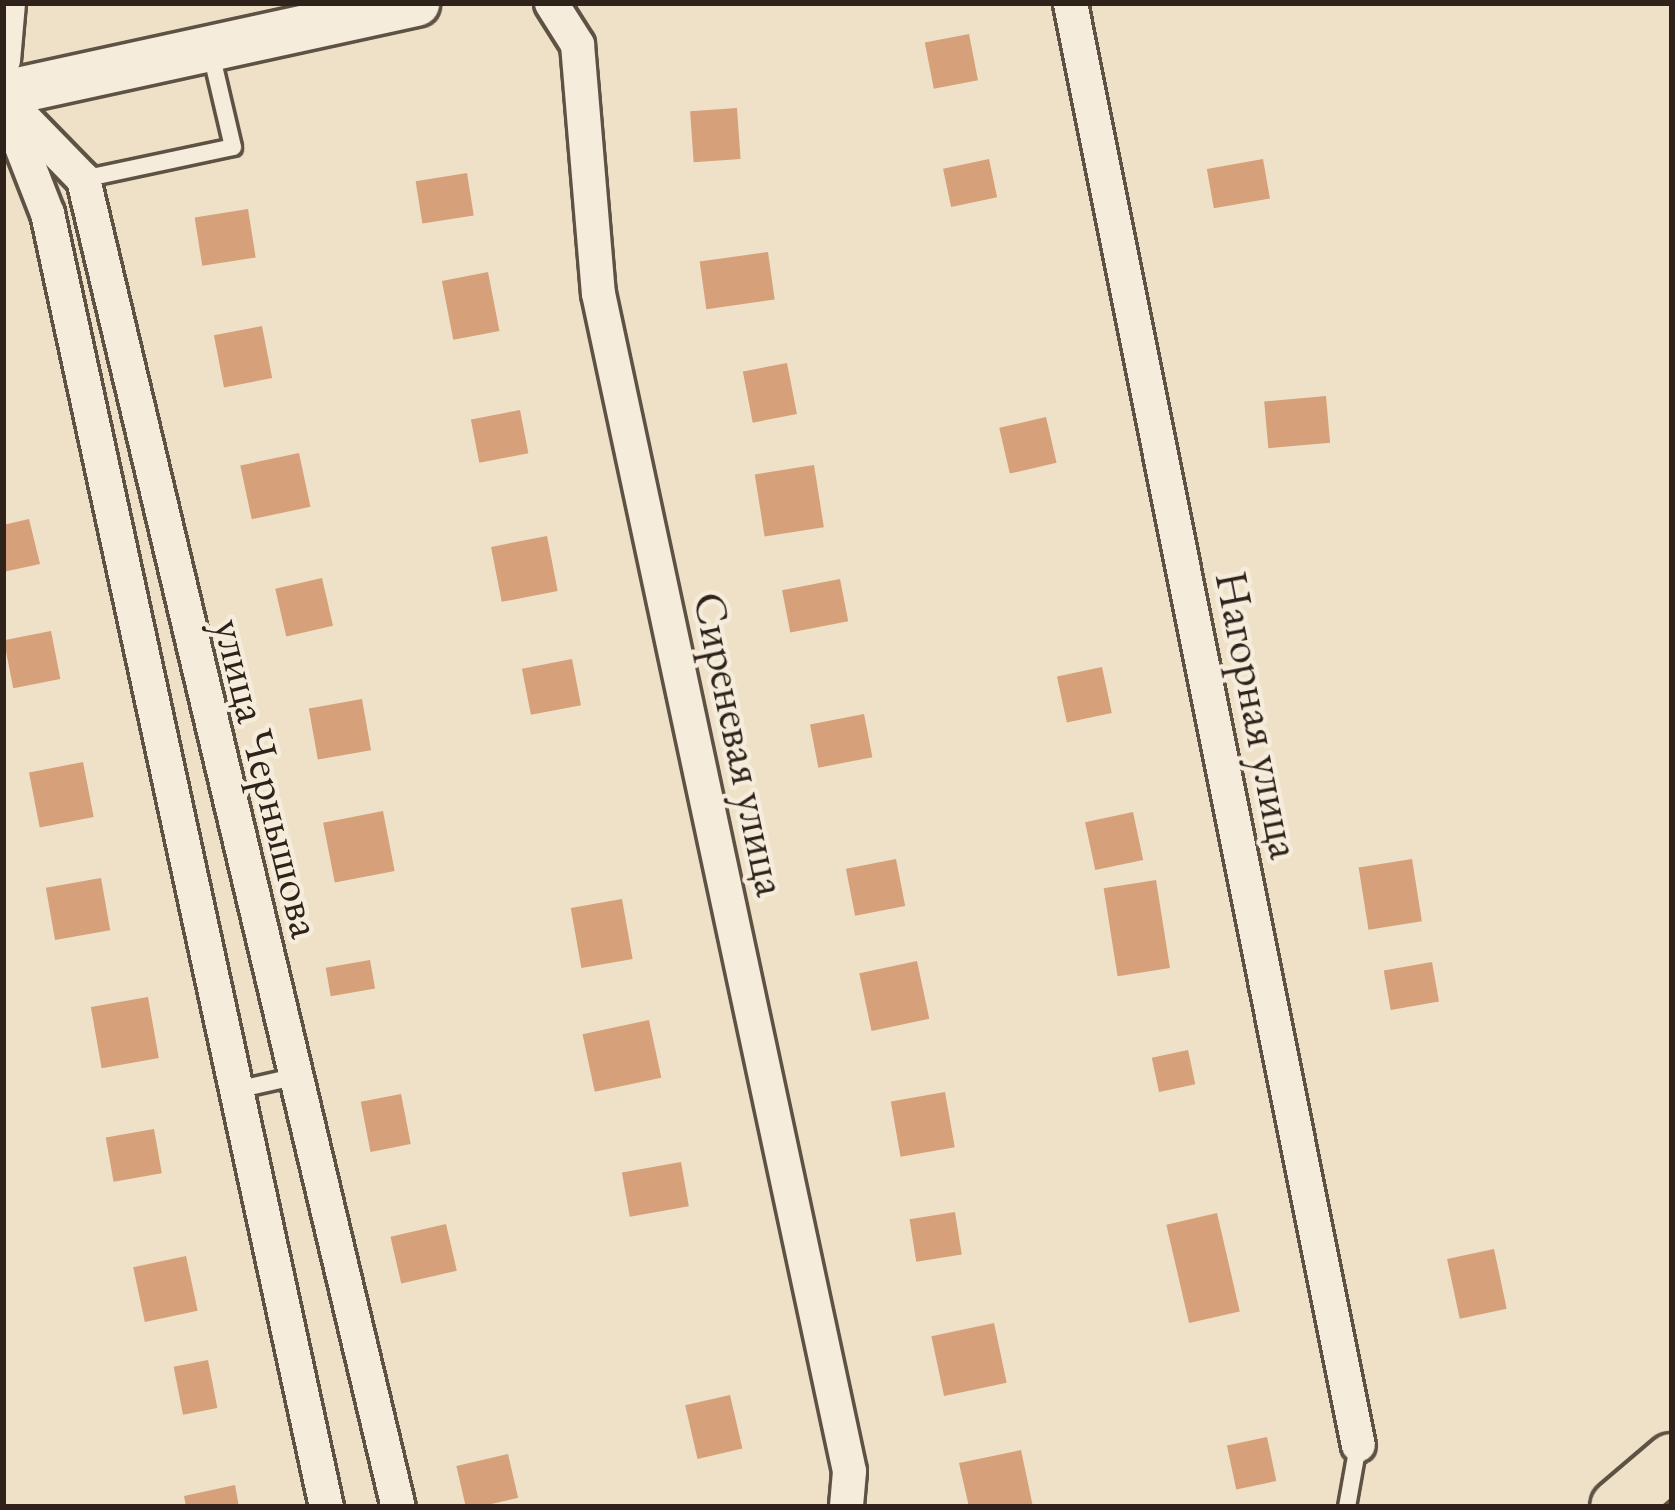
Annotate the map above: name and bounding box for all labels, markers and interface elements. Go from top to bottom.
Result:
street label: Нагорная улица [1204,567,1312,863]
street label: Сиреневая улица [681,587,799,901]
street label: улица Чернышова [202,613,334,943]

